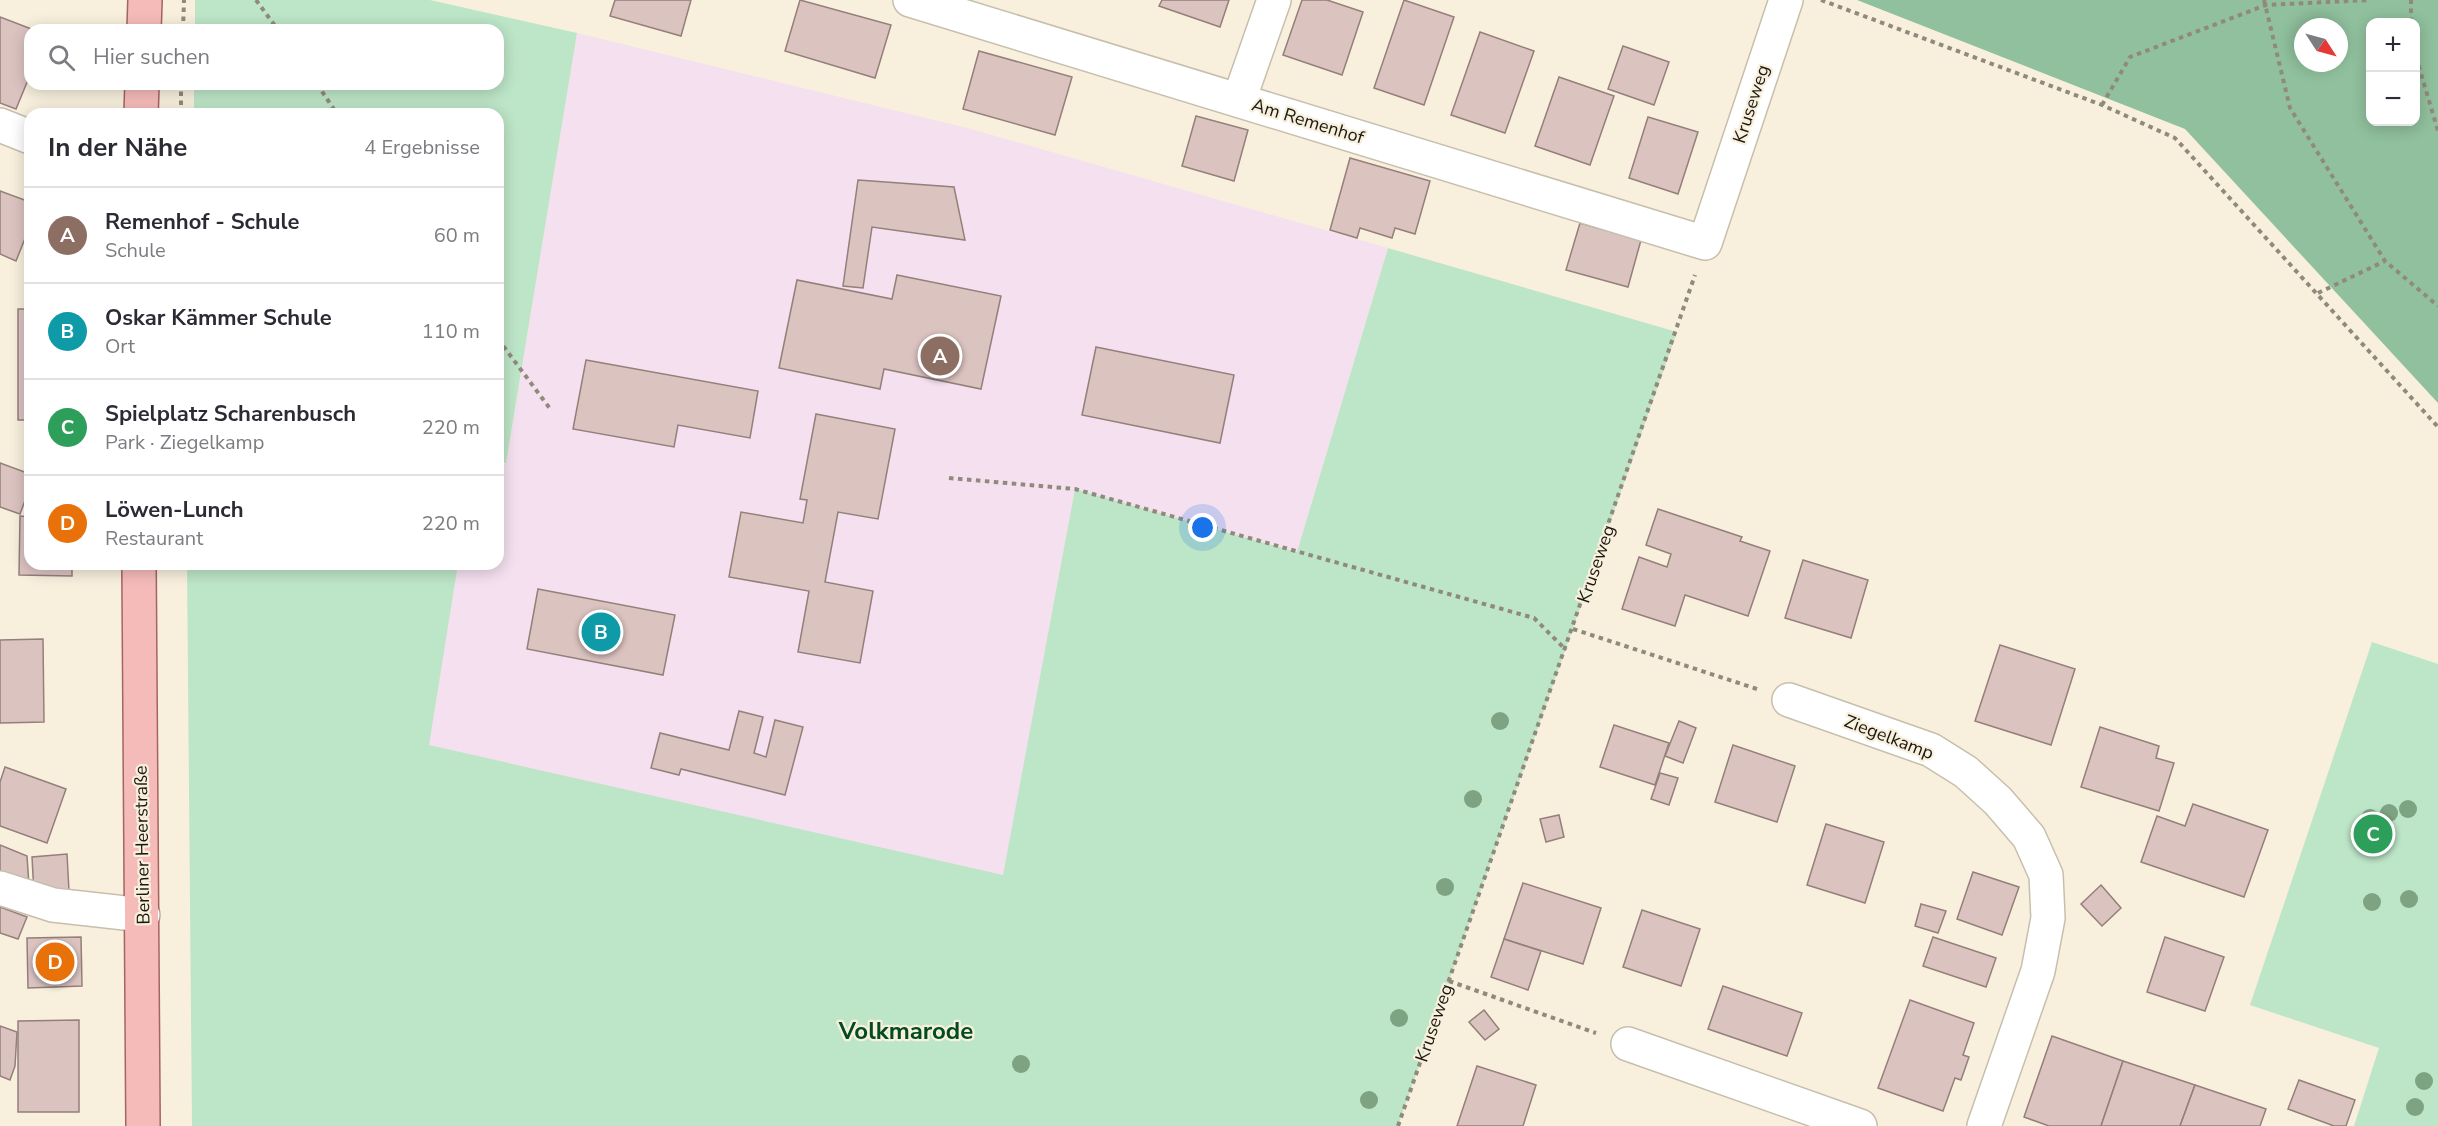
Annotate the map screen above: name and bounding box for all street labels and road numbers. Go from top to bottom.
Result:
street label: Kruseweg [1727,62,1775,146]
street label: Am Remenhof [1249,93,1368,150]
street label: Kruseweg [1571,522,1621,606]
street label: Ziegelkamp [1841,709,1937,765]
street label: Berliner Heerstraße [129,765,155,925]
street label: Kruseweg [1409,981,1459,1065]

